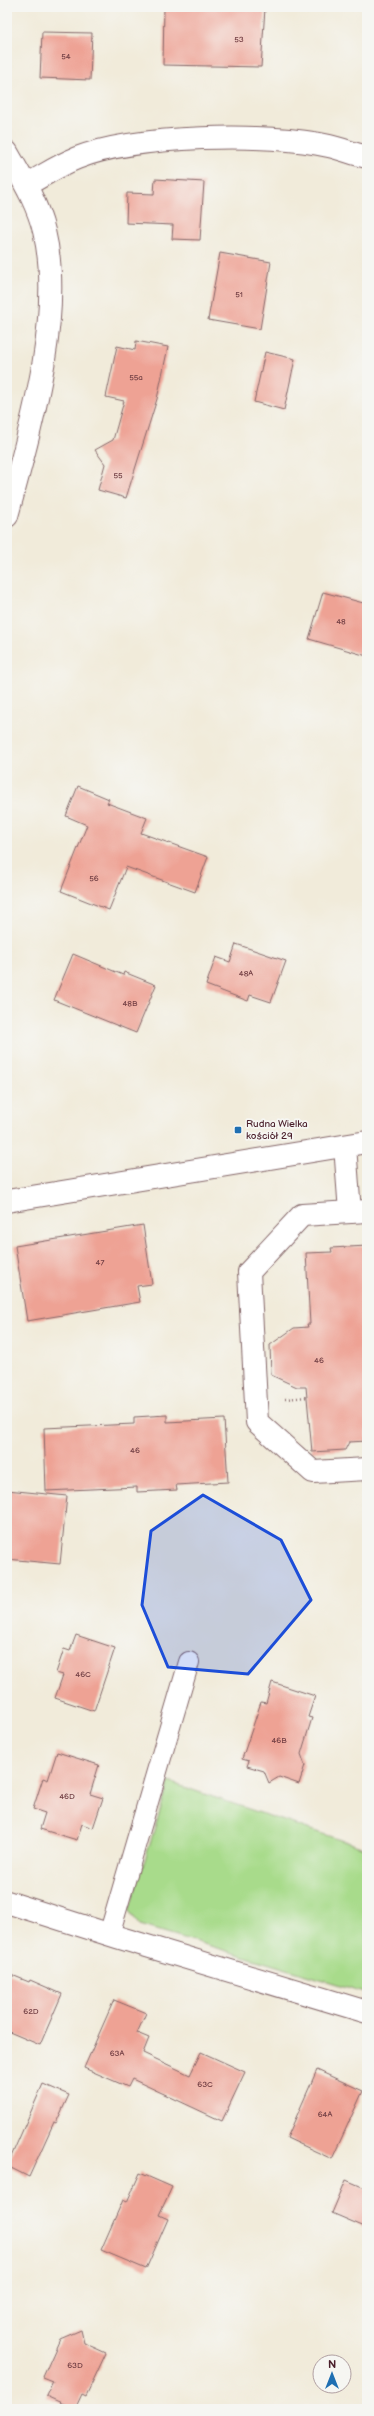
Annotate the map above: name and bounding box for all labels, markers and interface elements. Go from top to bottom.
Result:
house number: 53 [234,35,244,44]
house number: 54 [61,52,71,61]
house number: 51 [235,290,243,299]
house number: 55a [129,373,143,382]
house number: 55 [113,471,123,480]
house number: 48 [336,617,346,626]
house number: 56 [89,874,99,883]
house number: 48A [239,969,253,978]
house number: 48B [122,999,138,1008]
place label: Rudna Wielka kościół 29 [246,1118,308,1142]
marker: Rudna Wielka kościół 29 [233,1125,243,1135]
house number: 47 [96,1258,104,1267]
house number: 46 [314,1356,324,1365]
house number: 46 [130,1446,140,1455]
house number: 46C [75,1670,91,1679]
house number: 46B [271,1736,287,1745]
house number: 46D [59,1792,75,1801]
house number: 62D [23,2007,39,2016]
house number: 63A [110,2049,124,2058]
house number: 63C [197,2080,213,2089]
house number: 64A [318,2110,332,2119]
north arrow [312,2354,352,2394]
text: N [328,2358,336,2371]
house number: 63D [67,2361,83,2370]

